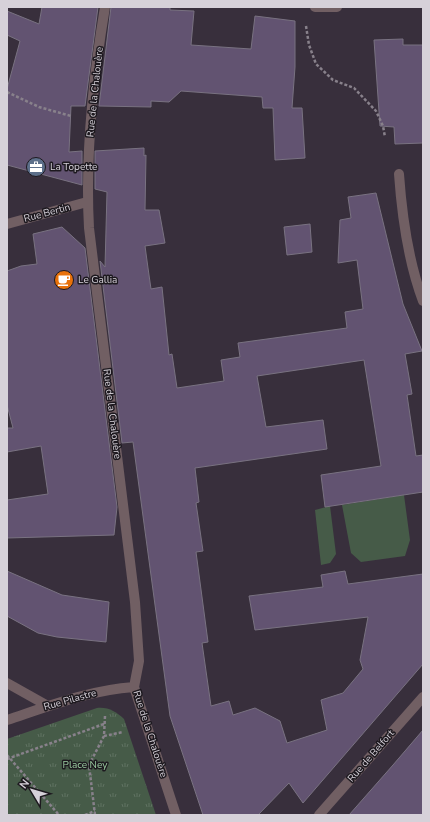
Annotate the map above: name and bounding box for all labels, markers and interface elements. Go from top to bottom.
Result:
street label: Rue de la Chalouère [83,46,107,138]
office icon: La Topette [25,156,47,178]
place label: La Topette [50,160,97,174]
street label: Rue Bertin [22,200,72,226]
cafe icon: Le Gallia [53,269,75,291]
place label: Le Gallia [78,273,117,287]
street label: Rue de la Chalouère [100,368,124,460]
street label: Rue Pilastre [42,686,98,714]
street label: Rue de la Chalouère [129,689,171,779]
street label: Rue de Belfort [344,727,398,785]
park label: Place Ney [63,758,108,772]
north arrow [12,770,52,810]
text: N [16,776,33,792]

